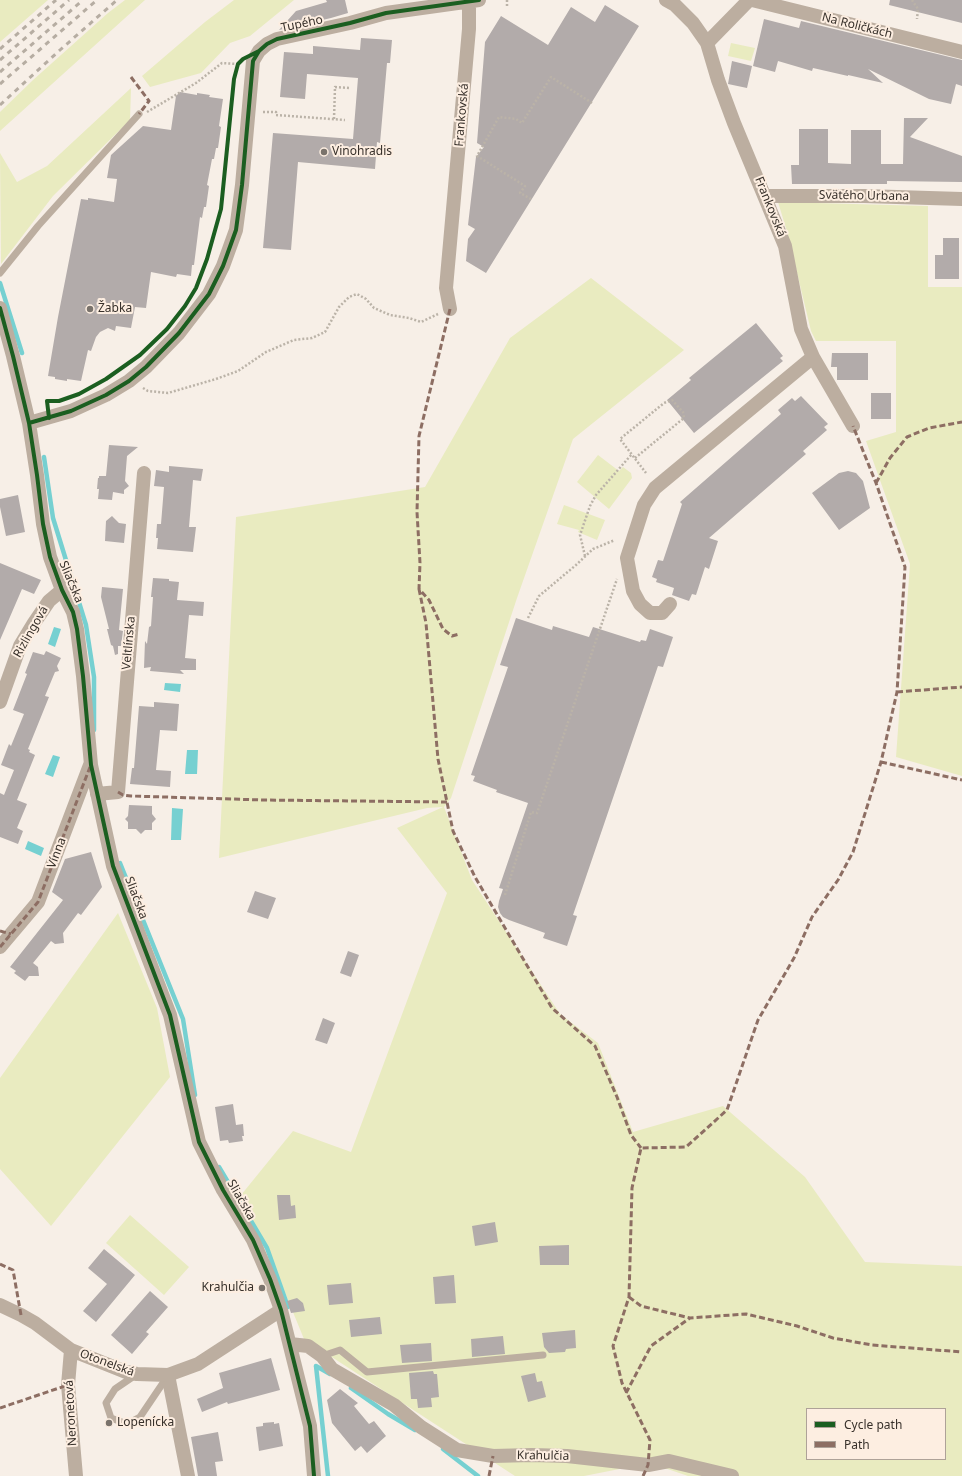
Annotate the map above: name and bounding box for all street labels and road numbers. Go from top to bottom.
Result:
street label: Na Roličkách [820,10,894,42]
street label: Tupého [280,13,324,35]
street label: Frankovská [452,83,472,147]
street label: Frankovská [751,175,789,239]
street label: Svätého Urbana [819,188,909,204]
street label: Sliačska [56,559,86,605]
street label: Rizlingová [11,604,51,660]
street label: Veltlínska [119,616,139,670]
street label: Vínna [45,836,69,870]
street label: Sliačska [121,875,151,921]
street label: Sliačska [224,1177,258,1223]
street label: Otonelská [78,1346,136,1380]
street label: Neronetová [62,1380,80,1446]
street label: Krahulčia [517,1448,569,1464]

